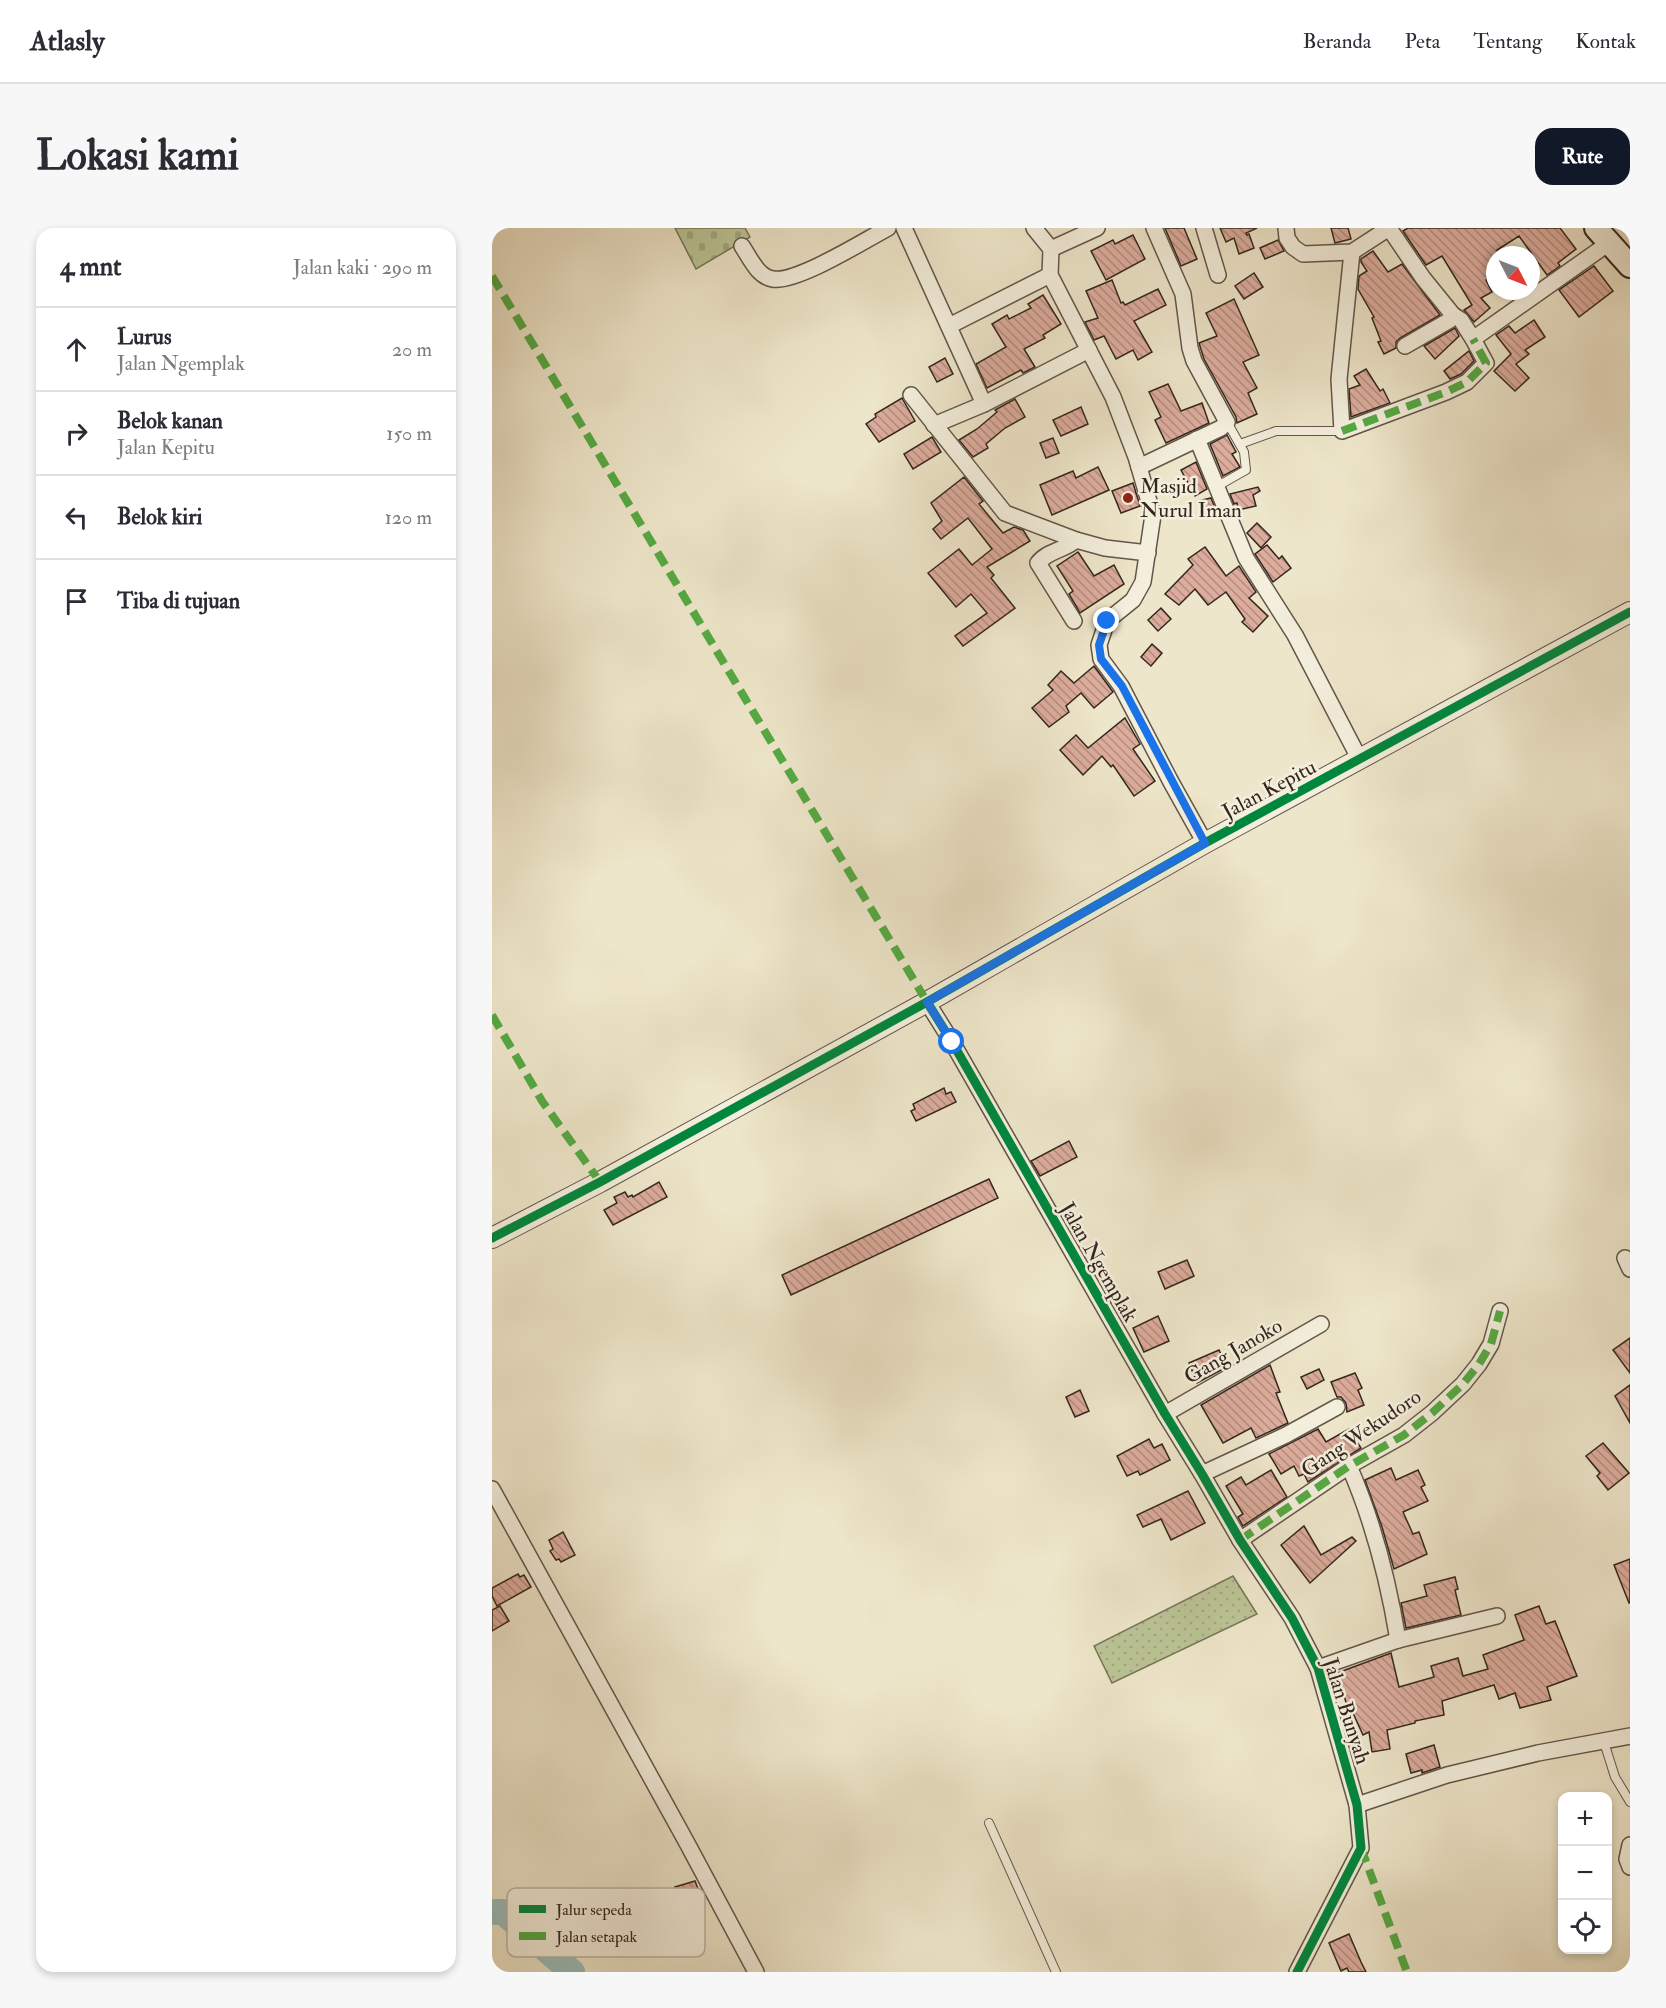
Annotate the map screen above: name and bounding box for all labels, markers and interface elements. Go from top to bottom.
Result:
text: Atlasly [30,24,104,59]
text: Beranda [1303,28,1371,55]
text: Peta [1404,28,1440,55]
text: Tentang [1473,28,1542,55]
text: Kontak [1575,28,1636,55]
button: Rute [1535,128,1630,185]
text: Lokasi kami [36,130,239,182]
north arrow [1486,246,1540,300]
text: 4 mnt [60,251,121,283]
text: Jalan kaki · 290 m [293,255,432,280]
text: Lurus [117,323,171,351]
icon: ahead [60,333,93,366]
text: 20 m [392,337,432,362]
text: Jalan Ngemplak [117,351,245,376]
text: Belok kanan [117,407,223,435]
icon: right [60,417,93,450]
text: 150 m [386,421,432,446]
text: Jalan Kepitu [117,435,215,460]
place label: Masjid Nurul Iman [1140,473,1242,524]
marker: Masjid Nurul Iman [1121,491,1135,505]
icon: left [60,501,93,534]
text: Belok kiri [117,503,202,531]
text: 120 m [385,505,432,530]
icon: arrive [60,585,93,618]
text: Tiba di tujuan [117,587,240,615]
route end [1093,607,1119,633]
street label: Jalan Kepitu [1217,753,1321,826]
route start [938,1028,964,1054]
street label: Jalan Ngemplak [1053,1197,1144,1327]
street label: Gang Janoko [1179,1312,1287,1390]
street label: Gang Wekudoro [1296,1383,1427,1484]
street label: Jalan Bunyah [1316,1654,1376,1768]
map controls [1558,1792,1612,1954]
button: + [1558,1792,1612,1846]
button: − [1558,1846,1612,1900]
legend [507,1888,705,1957]
text: Jalur sepeda [555,1900,632,1921]
button: locate [1558,1900,1612,1954]
text: Jalan setapak [555,1927,638,1948]

